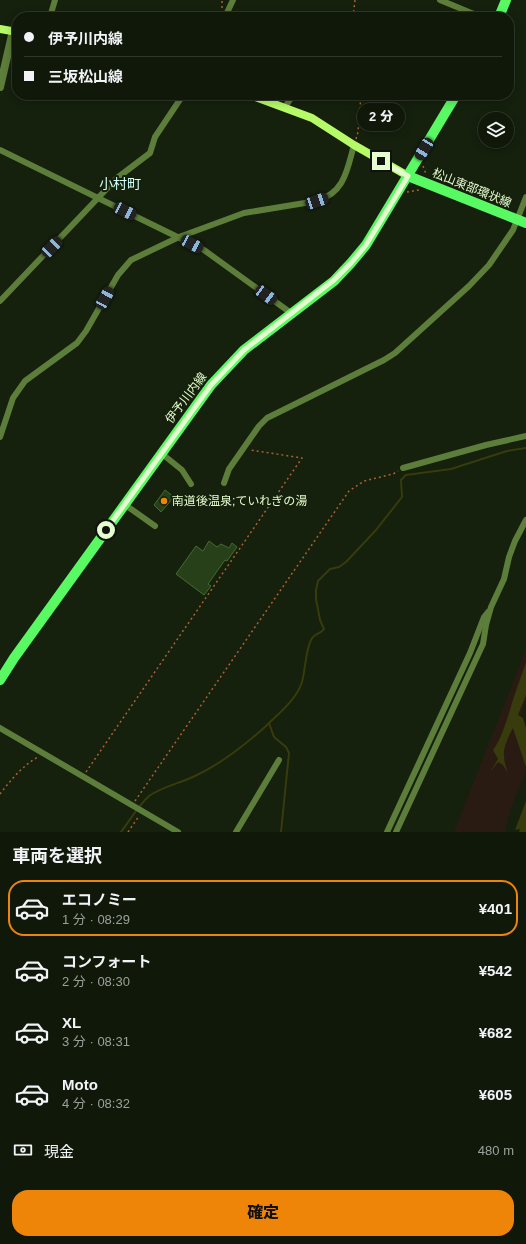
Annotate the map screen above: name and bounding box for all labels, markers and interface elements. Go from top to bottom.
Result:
text: 伊予川内線 [48,30,123,47]
text: 三坂松山線 [48,68,123,85]
callout: 2 分 [357,103,405,131]
text: 2 分 [369,109,393,124]
map controls [478,112,514,148]
button: layers [478,112,514,148]
car [413,136,435,162]
route end [372,152,390,170]
street label: 松山東部環状線 [430,166,514,210]
district label: 小村町 [99,176,141,192]
car [304,191,330,211]
car [112,200,138,222]
car [179,233,205,255]
car [39,234,65,260]
car [253,283,279,307]
car [94,285,116,311]
street label: 伊予川内線 [162,370,210,426]
place label: 南道後温泉;ていれぎの湯 [172,494,307,508]
marker: 南道後温泉;ていれぎの湯 [159,496,169,506]
route start [97,521,115,539]
text: 車両を選択 [12,846,102,866]
icon: car [14,890,50,926]
text: エコノミー [62,891,137,908]
text: ¥401 [479,900,512,917]
text: 1 分 · 08:29 [62,912,130,927]
icon: car [14,952,50,988]
text: コンフォート [62,953,152,970]
text: ¥542 [479,962,512,979]
text: 2 分 · 08:30 [62,974,130,989]
icon: car [14,1014,50,1050]
text: XL [62,1014,81,1031]
text: ¥682 [479,1024,512,1041]
text: 3 分 · 08:31 [62,1034,130,1049]
icon: car [14,1076,50,1112]
text: Moto [62,1076,98,1093]
text: ¥605 [479,1086,512,1103]
text: 4 分 · 08:32 [62,1096,130,1111]
icon: cash [12,1139,34,1161]
text: 現金 [44,1143,74,1160]
text: 480 m [478,1143,514,1158]
button: 確定 [12,1190,514,1236]

